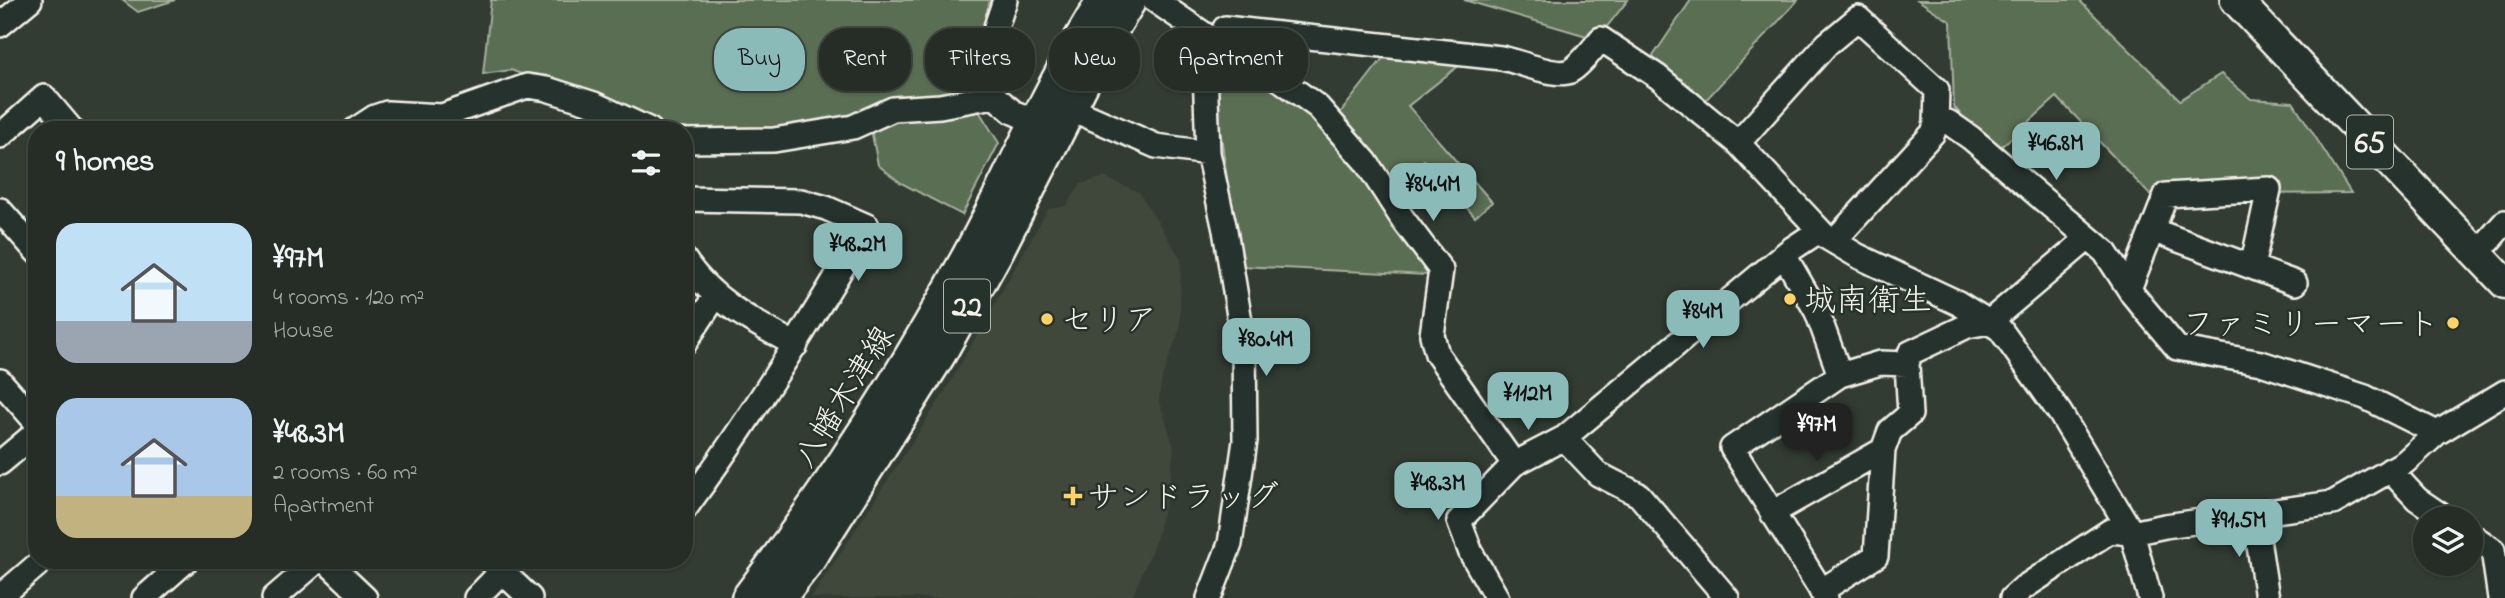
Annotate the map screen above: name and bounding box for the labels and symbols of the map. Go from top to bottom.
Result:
road number: 65 [2347,116,2393,168]
pin: ¥46.8M [1999,122,2113,182]
pin: ¥84.4M [1376,164,1490,223]
pin: ¥48.2M [801,224,915,283]
place label: 城南衛生 [1804,279,1932,326]
road number: 22 [944,280,990,332]
pin: ¥84M [1662,290,1744,350]
marker: 城南衛生 [1782,291,1798,307]
place label: セリア [1061,299,1157,346]
place label: ファミリーマート [2182,303,2439,350]
marker: セリア [1039,311,1055,327]
marker: ファミリーマート [2445,315,2461,331]
street label: 八幡木津線 [784,318,908,478]
pin: ¥80.4M [1209,318,1323,378]
pin: ¥112M [1479,372,1577,432]
pin: ¥97M [1776,404,1858,463]
pin: ¥48.3M [1381,462,1495,522]
place label: サンドラッグ [1087,476,1279,523]
marker: サンドラッグ [1065,488,1081,504]
pin: ¥91.5M [2182,500,2296,559]

